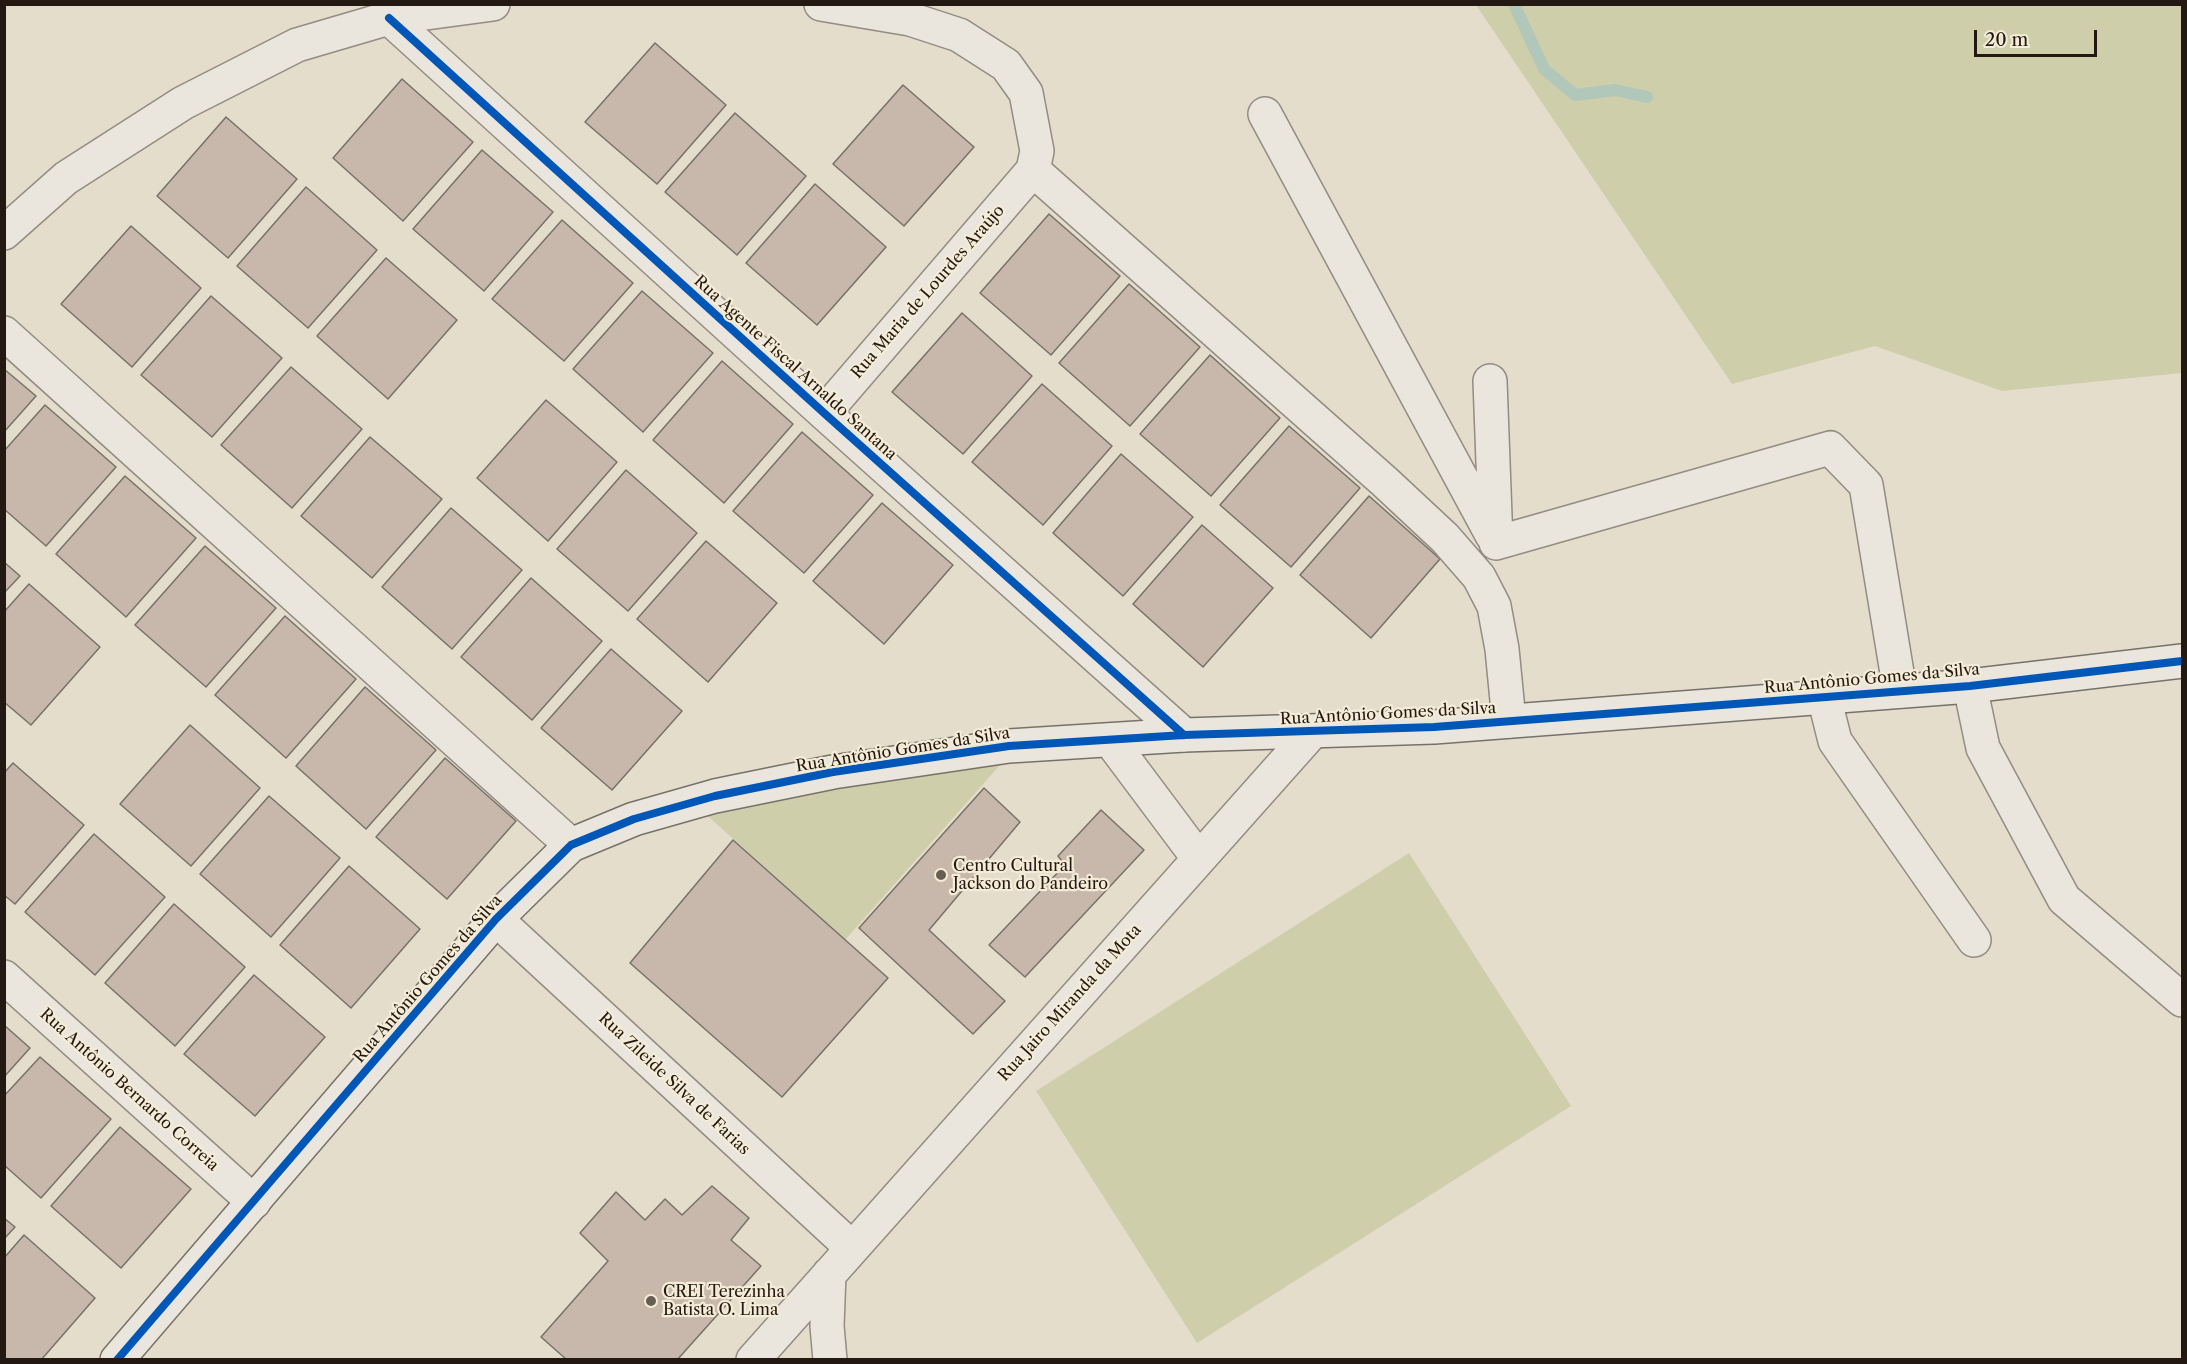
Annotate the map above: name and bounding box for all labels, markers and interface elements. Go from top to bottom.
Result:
scale bar [1977,18,2100,56]
text: 20 m [1985,29,2028,51]
street label: Rua Maria de Lourdes Araújo [847,201,1009,383]
street label: Rua Agente Fiscal Arnaldo Santana [690,272,900,464]
street label: Rua Antônio Gomes da Silva [1763,660,1981,698]
street label: Rua Antônio Gomes da Silva [1279,699,1497,729]
street label: Rua Antônio Gomes da Silva [795,724,1011,776]
place label: Centro Cultural Jackson do Pandeiro [953,856,1108,894]
marker: Centro Cultural Jackson do Pandeiro [934,868,948,882]
street label: Rua Antônio Gomes da Silva [350,891,506,1067]
street label: Rua Jairo Miranda da Mota [994,921,1146,1085]
street label: Rua Antônio Bernardo Correia [36,1005,222,1175]
street label: Rua Zileide Silva de Farias [594,1009,754,1159]
place label: CREI Terezinha Batista O. Lima [663,1282,785,1320]
marker: CREI Terezinha Batista O. Lima [644,1294,658,1308]

